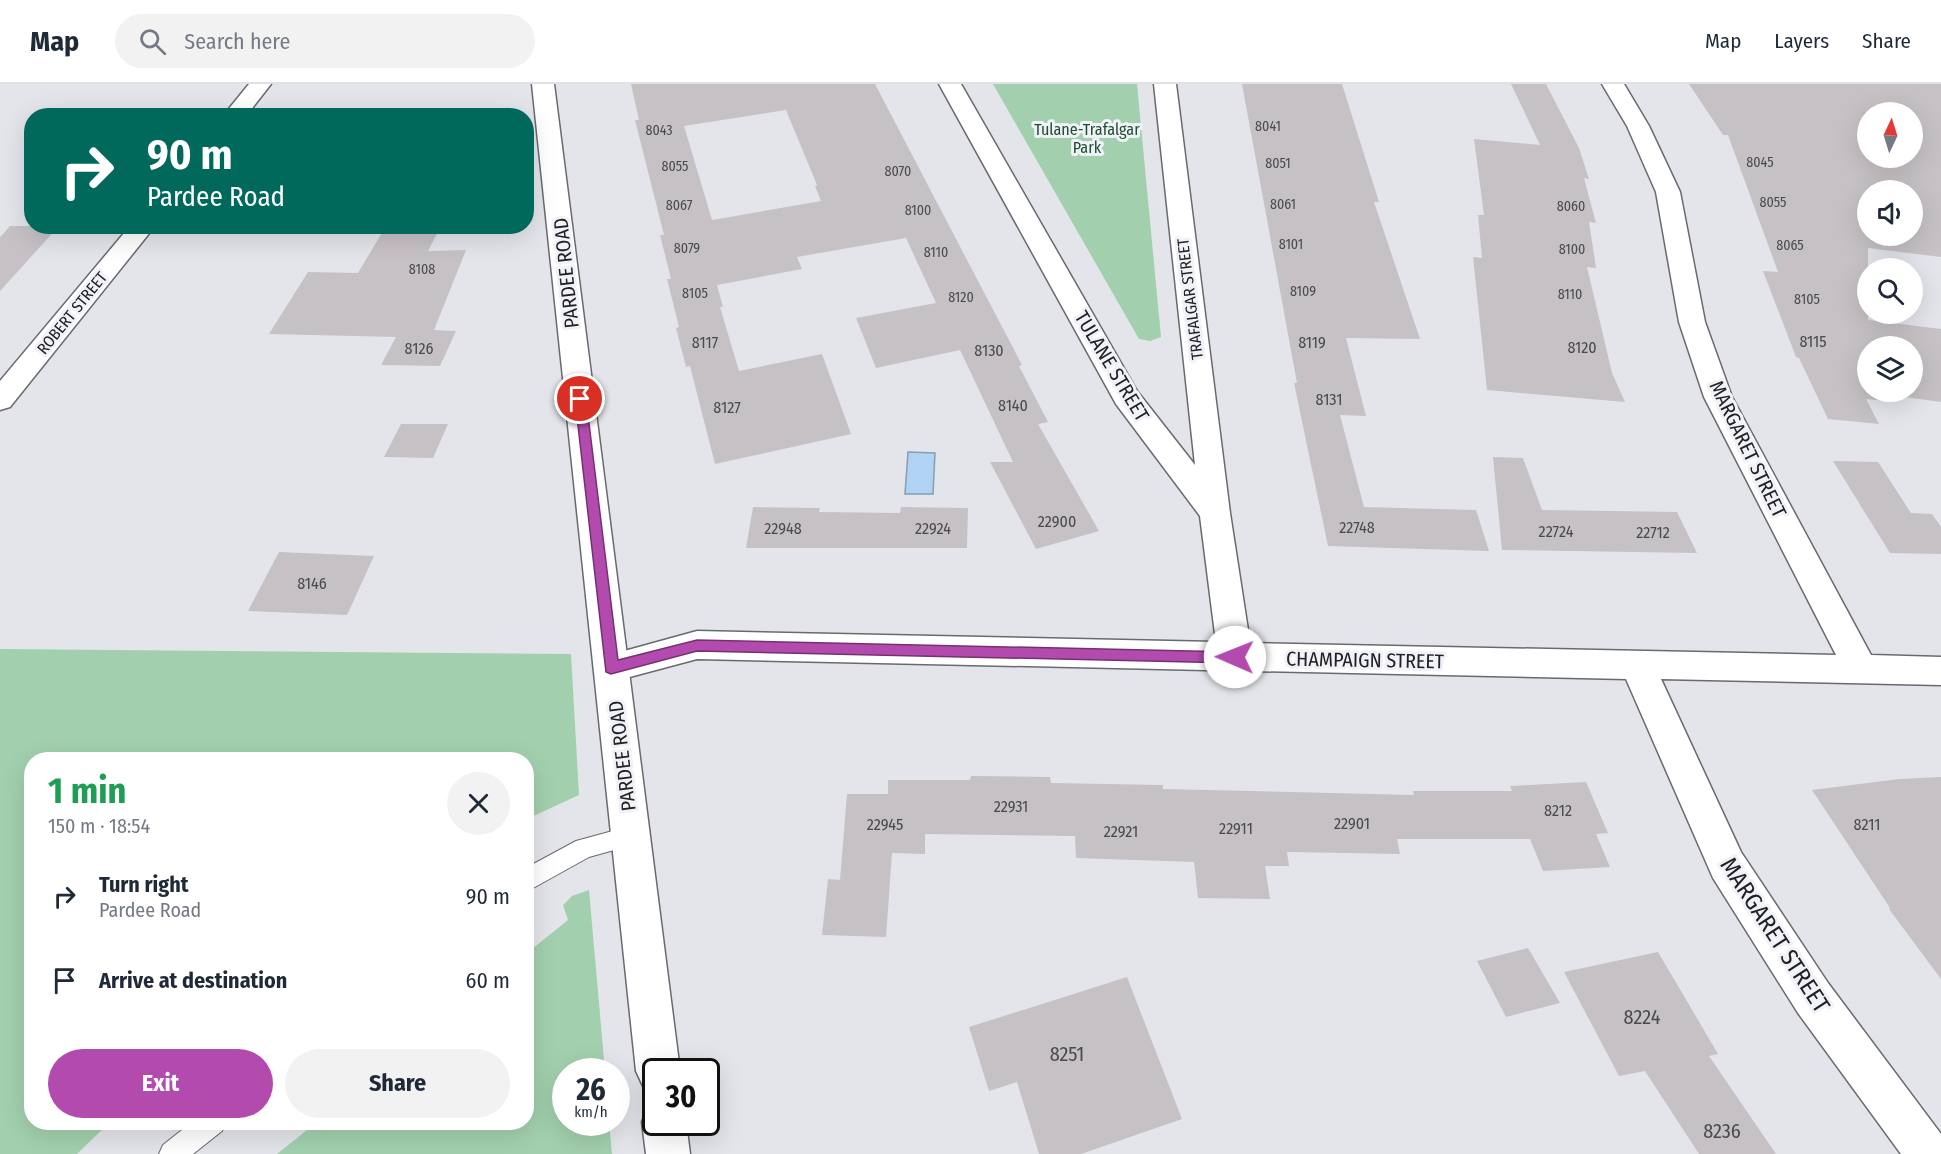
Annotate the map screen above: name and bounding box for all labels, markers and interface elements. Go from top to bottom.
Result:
search box [115,14,535,68]
text: Map [30,25,79,58]
icon: search [136,25,169,58]
text: Search here [184,28,290,55]
text: Map [1705,28,1741,54]
text: Layers [1774,28,1829,54]
text: Share [1862,28,1911,54]
north arrow [1857,102,1923,168]
map controls [1857,102,1923,402]
house number: 8041 [1255,118,1281,135]
park label: Tulane-Trafalgar Park [1034,120,1140,157]
house number: 8043 [645,122,673,139]
text: 90 m [147,130,232,180]
icon: right [48,132,126,210]
house number: 8045 [1746,154,1774,171]
house number: 8051 [1265,155,1291,172]
house number: 8055 [661,158,689,175]
house number: 8070 [885,163,911,180]
button: sound [1857,180,1923,246]
text: Pardee Road [147,181,285,213]
house number: 8055 [1759,194,1787,211]
house number: 8061 [1270,196,1296,213]
house number: 8067 [666,197,693,214]
house number: 8060 [1557,198,1585,215]
house number: 8100 [905,202,931,219]
street label: PARDEE ROAD [548,217,584,329]
house number: 8101 [1279,236,1303,253]
street label: TRAFALGAR STREET [1173,237,1207,361]
house number: 8065 [1776,237,1804,254]
house number: 8079 [674,240,700,257]
house number: 8100 [1559,241,1585,258]
house number: 8110 [924,244,948,261]
button: search [1857,258,1923,324]
house number: 8108 [409,261,435,278]
street label: ROBERT STREET [33,267,111,358]
house number: 8109 [1290,283,1316,300]
house number: 8105 [682,285,708,302]
house number: 8110 [1558,286,1582,303]
house number: 8120 [948,289,974,306]
house number: 8105 [1794,291,1820,308]
street label: TULANE STREET [1070,307,1155,426]
house number: 8115 [1799,332,1827,351]
house number: 8117 [692,333,719,352]
house number: 8119 [1298,333,1326,352]
button: layers [1857,336,1923,402]
house number: 8120 [1567,338,1597,357]
house number: 8126 [405,339,433,358]
house number: 8130 [974,341,1004,360]
pin [554,373,605,424]
street label: MARGARET STREET [1704,377,1792,522]
icon: arrive [563,382,596,415]
house number: 8131 [1316,390,1342,409]
house number: 8140 [998,396,1028,415]
house number: 8127 [713,398,741,417]
house number: 22900 [1038,512,1076,531]
house number: 22748 [1339,518,1375,537]
house number: 22948 [764,519,802,538]
house number: 22924 [915,519,951,538]
house number: 22724 [1539,522,1574,541]
house number: 22712 [1636,523,1670,542]
house number: 8146 [297,574,327,593]
position arrow [1203,625,1267,689]
street label: CHAMPAIGN STREET [1286,647,1445,673]
street label: PARDEE ROAD [603,699,641,813]
text: 1 min [48,769,126,813]
button: close [447,772,510,835]
house number: 22931 [994,797,1028,816]
house number: 8212 [1544,801,1572,820]
text: 150 m · 18:54 [48,814,150,838]
house number: 22901 [1334,814,1370,833]
house number: 22945 [867,815,903,834]
house number: 8211 [1854,815,1880,834]
house number: 22911 [1219,819,1253,838]
house number: 22921 [1104,822,1138,841]
street label: MARGARET STREET [1714,852,1836,1018]
text: Turn right [99,871,188,898]
icon: right [48,880,81,913]
text: 90 m [466,883,510,910]
text: Pardee Road [99,898,201,922]
icon: arrive [48,964,81,997]
text: Arrive at destination [99,967,287,994]
text: 60 m [466,967,510,994]
house number: 8224 [1624,1005,1661,1029]
house number: 8251 [1050,1042,1084,1066]
button: Exit [48,1049,273,1118]
button: Share [285,1049,510,1118]
speed limit sign: 30 [642,1058,720,1136]
text: 26 [576,1072,606,1108]
text: km/h [574,1103,608,1121]
house number: 8236 [1703,1119,1741,1143]

